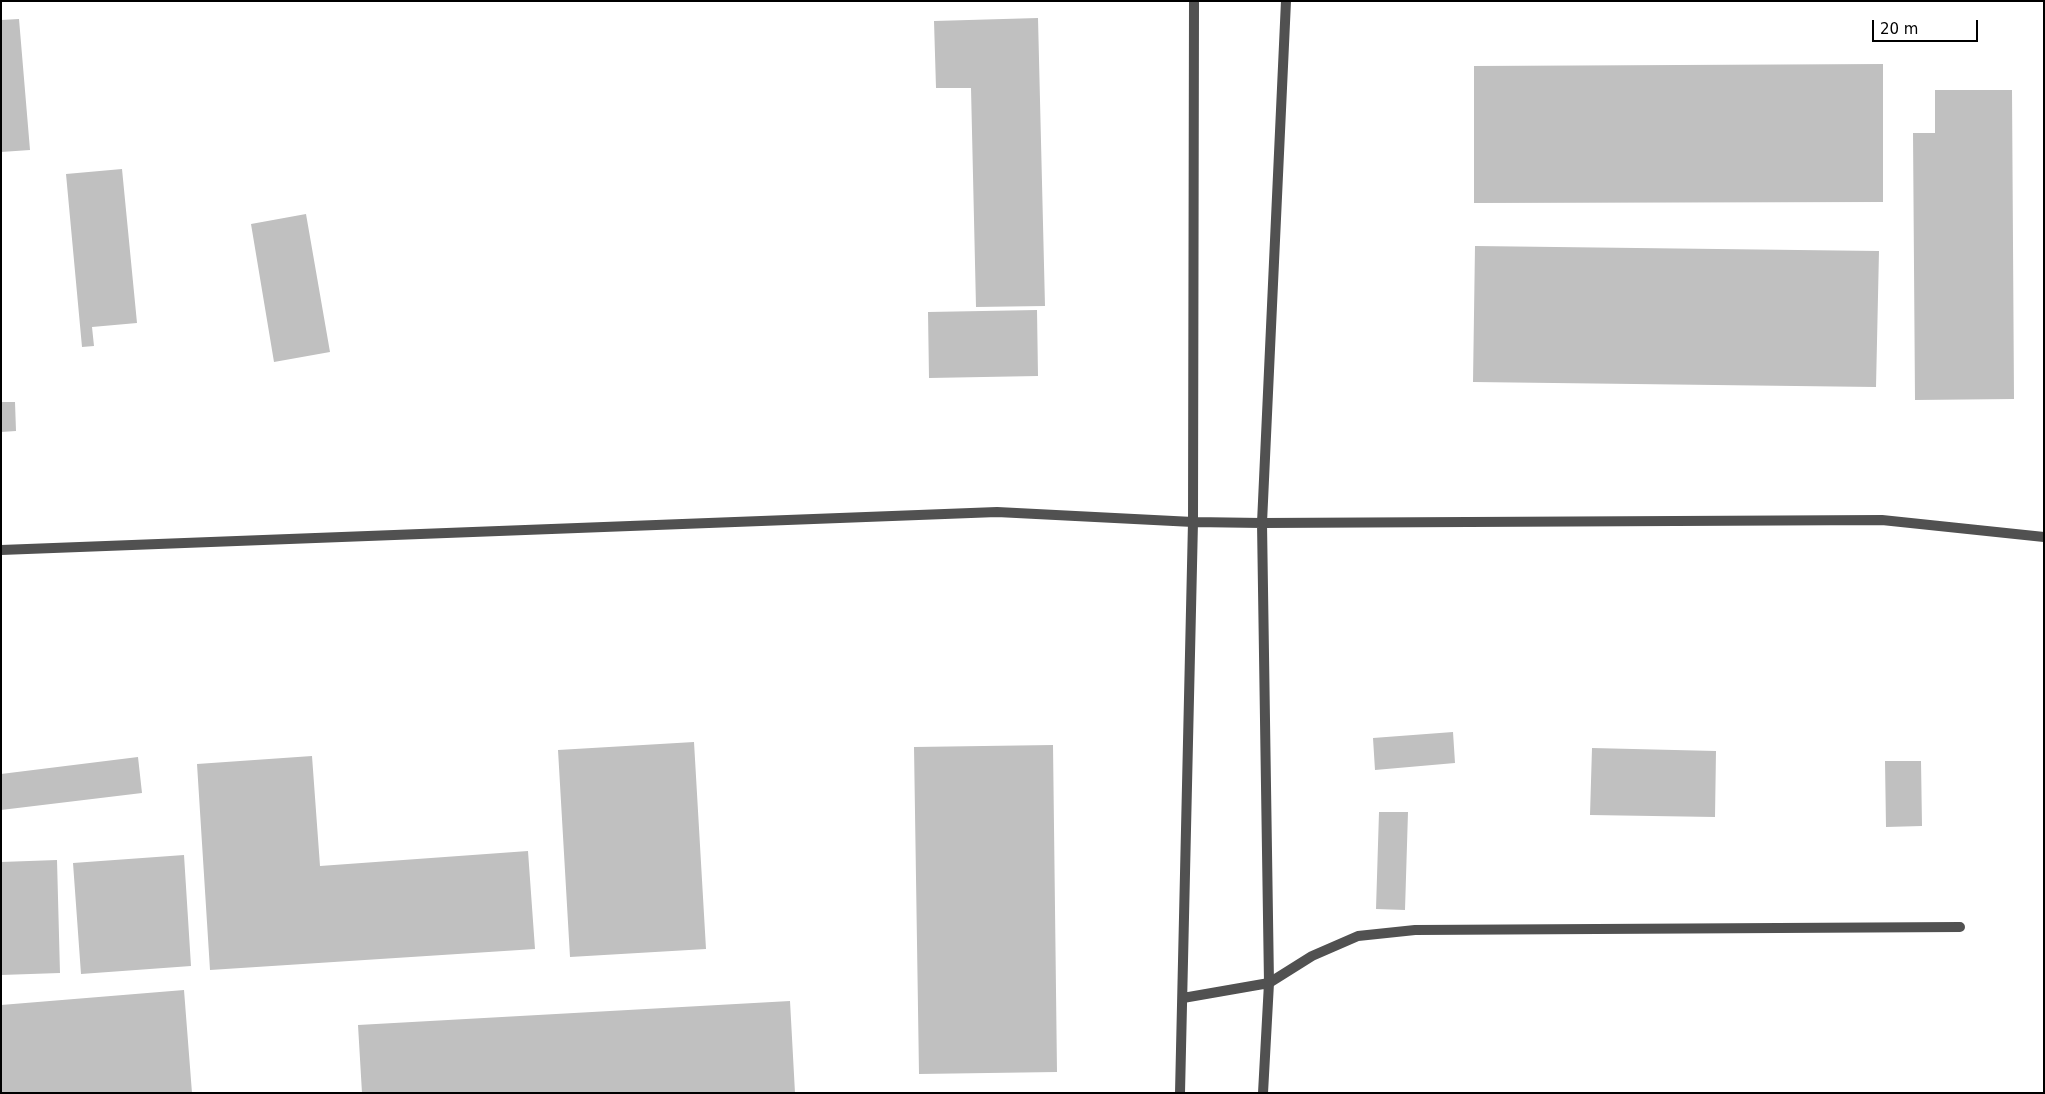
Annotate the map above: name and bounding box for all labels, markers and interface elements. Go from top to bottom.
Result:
scale bar [1875,10,1981,42]
text: 20 m [1880,20,1918,38]

